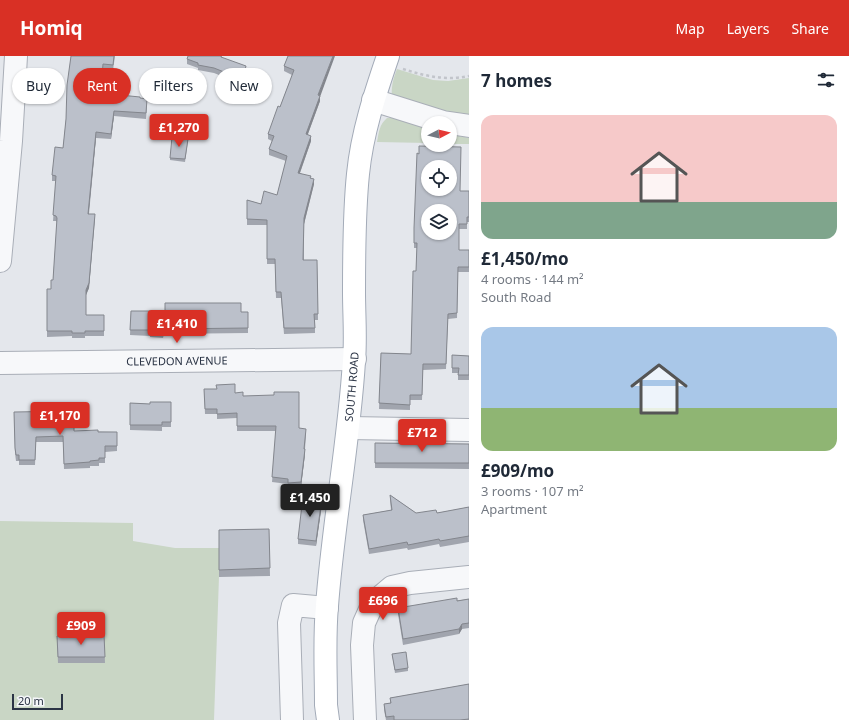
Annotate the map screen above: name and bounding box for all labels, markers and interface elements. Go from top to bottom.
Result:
text: Homiq [20,15,83,41]
text: Map [676,19,705,38]
text: Layers [727,19,769,38]
text: Share [791,19,829,38]
chip: Buy [12,68,65,104]
chip: Rent [73,68,131,104]
chip: Filters [139,68,207,104]
chip: New [215,68,272,104]
text: 7 homes [481,69,552,92]
icon: filters [815,69,837,91]
pin: £1,270 [146,114,212,148]
north arrow [421,116,457,152]
map controls [421,116,457,240]
text: £1,270 [159,118,199,136]
icon: home [623,141,695,213]
button: locate [421,160,457,196]
button: layers [421,204,457,240]
text: £1,450/mo [481,247,569,270]
text: 4 rooms · 144 m² [481,270,584,288]
text: South Road [481,288,551,306]
pin: £1,410 [144,310,210,344]
text: £1,410 [157,314,197,332]
street label: SOUTH ROAD [341,351,362,422]
street label: CLEVEDON AVENUE [126,352,228,369]
icon: home [623,353,695,425]
pin: £1,170 [27,402,93,436]
text: £1,170 [40,406,80,424]
pin: £712 [398,419,446,453]
text: £712 [407,423,437,441]
text: £909/mo [481,459,554,482]
text: 3 rooms · 107 m² [481,482,584,500]
pin: £1,450 [277,484,343,518]
text: £1,450 [290,488,330,506]
text: Apartment [481,500,547,518]
pin: £696 [359,587,407,621]
text: £696 [368,591,398,609]
pin: £909 [57,612,105,646]
text: £909 [66,616,96,634]
scale bar [12,692,63,711]
text: 20 m [18,693,44,708]

